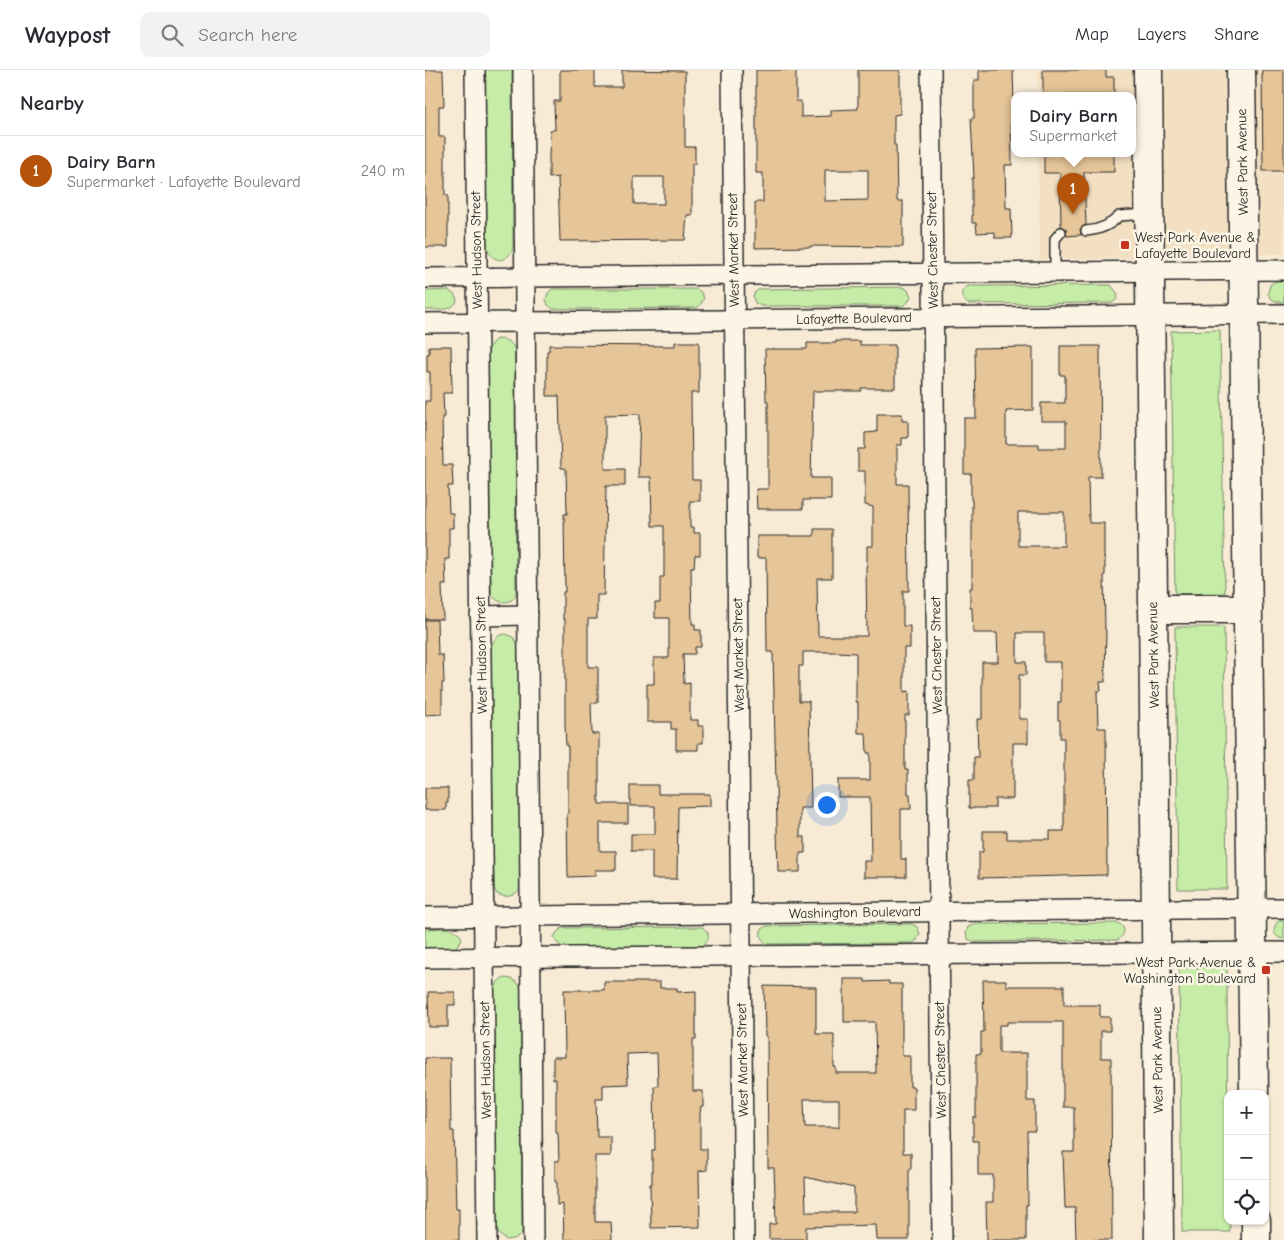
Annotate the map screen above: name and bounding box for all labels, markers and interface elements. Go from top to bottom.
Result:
search box [140,12,490,57]
text: Waypost [25,21,110,49]
icon: search [158,21,186,49]
text: Search here [198,24,297,46]
text: Map [1075,24,1109,45]
text: Layers [1137,24,1186,45]
text: Share [1214,24,1259,45]
text: Nearby [20,91,84,115]
popup [1011,92,1136,157]
text: Dairy Barn [1029,105,1118,127]
street label: West Park Avenue [1233,108,1252,216]
text: Supermarket [1029,127,1117,145]
text: Dairy Barn [67,151,155,173]
text: 1 [33,162,39,180]
text: 240 m [361,162,405,180]
text: Supermarket · Lafayette Boulevard [67,173,301,191]
pin: 1 [1057,173,1089,214]
street label: West Hudson Street [467,190,486,309]
street label: West Chester Street [923,190,942,309]
street label: West Market Street [724,192,743,307]
place label: West Park Avenue & Lafayette Boulevard [1135,229,1256,262]
marker: West Park Avenue & Lafayette Boulevard [1119,239,1131,251]
street label: Lafayette Boulevard [796,309,912,328]
street label: West Hudson Street [472,595,491,714]
street label: West Chester Street [927,595,946,714]
street label: West Market Street [729,597,748,712]
street label: West Park Avenue [1144,601,1163,709]
your location [814,792,840,818]
street label: Washington Boulevard [789,903,921,922]
place label: West Park Avenue & Washington Boulevard [1124,954,1256,987]
marker: West Park Avenue & Washington Boulevard [1260,964,1272,976]
street label: West Hudson Street [476,1000,495,1119]
street label: West Chester Street [931,1000,950,1119]
street label: West Market Street [733,1002,752,1117]
street label: West Park Avenue [1148,1006,1167,1114]
map controls [1224,1090,1269,1225]
button: + [1224,1090,1269,1135]
button: − [1224,1135,1269,1180]
button: locate [1224,1180,1269,1225]

